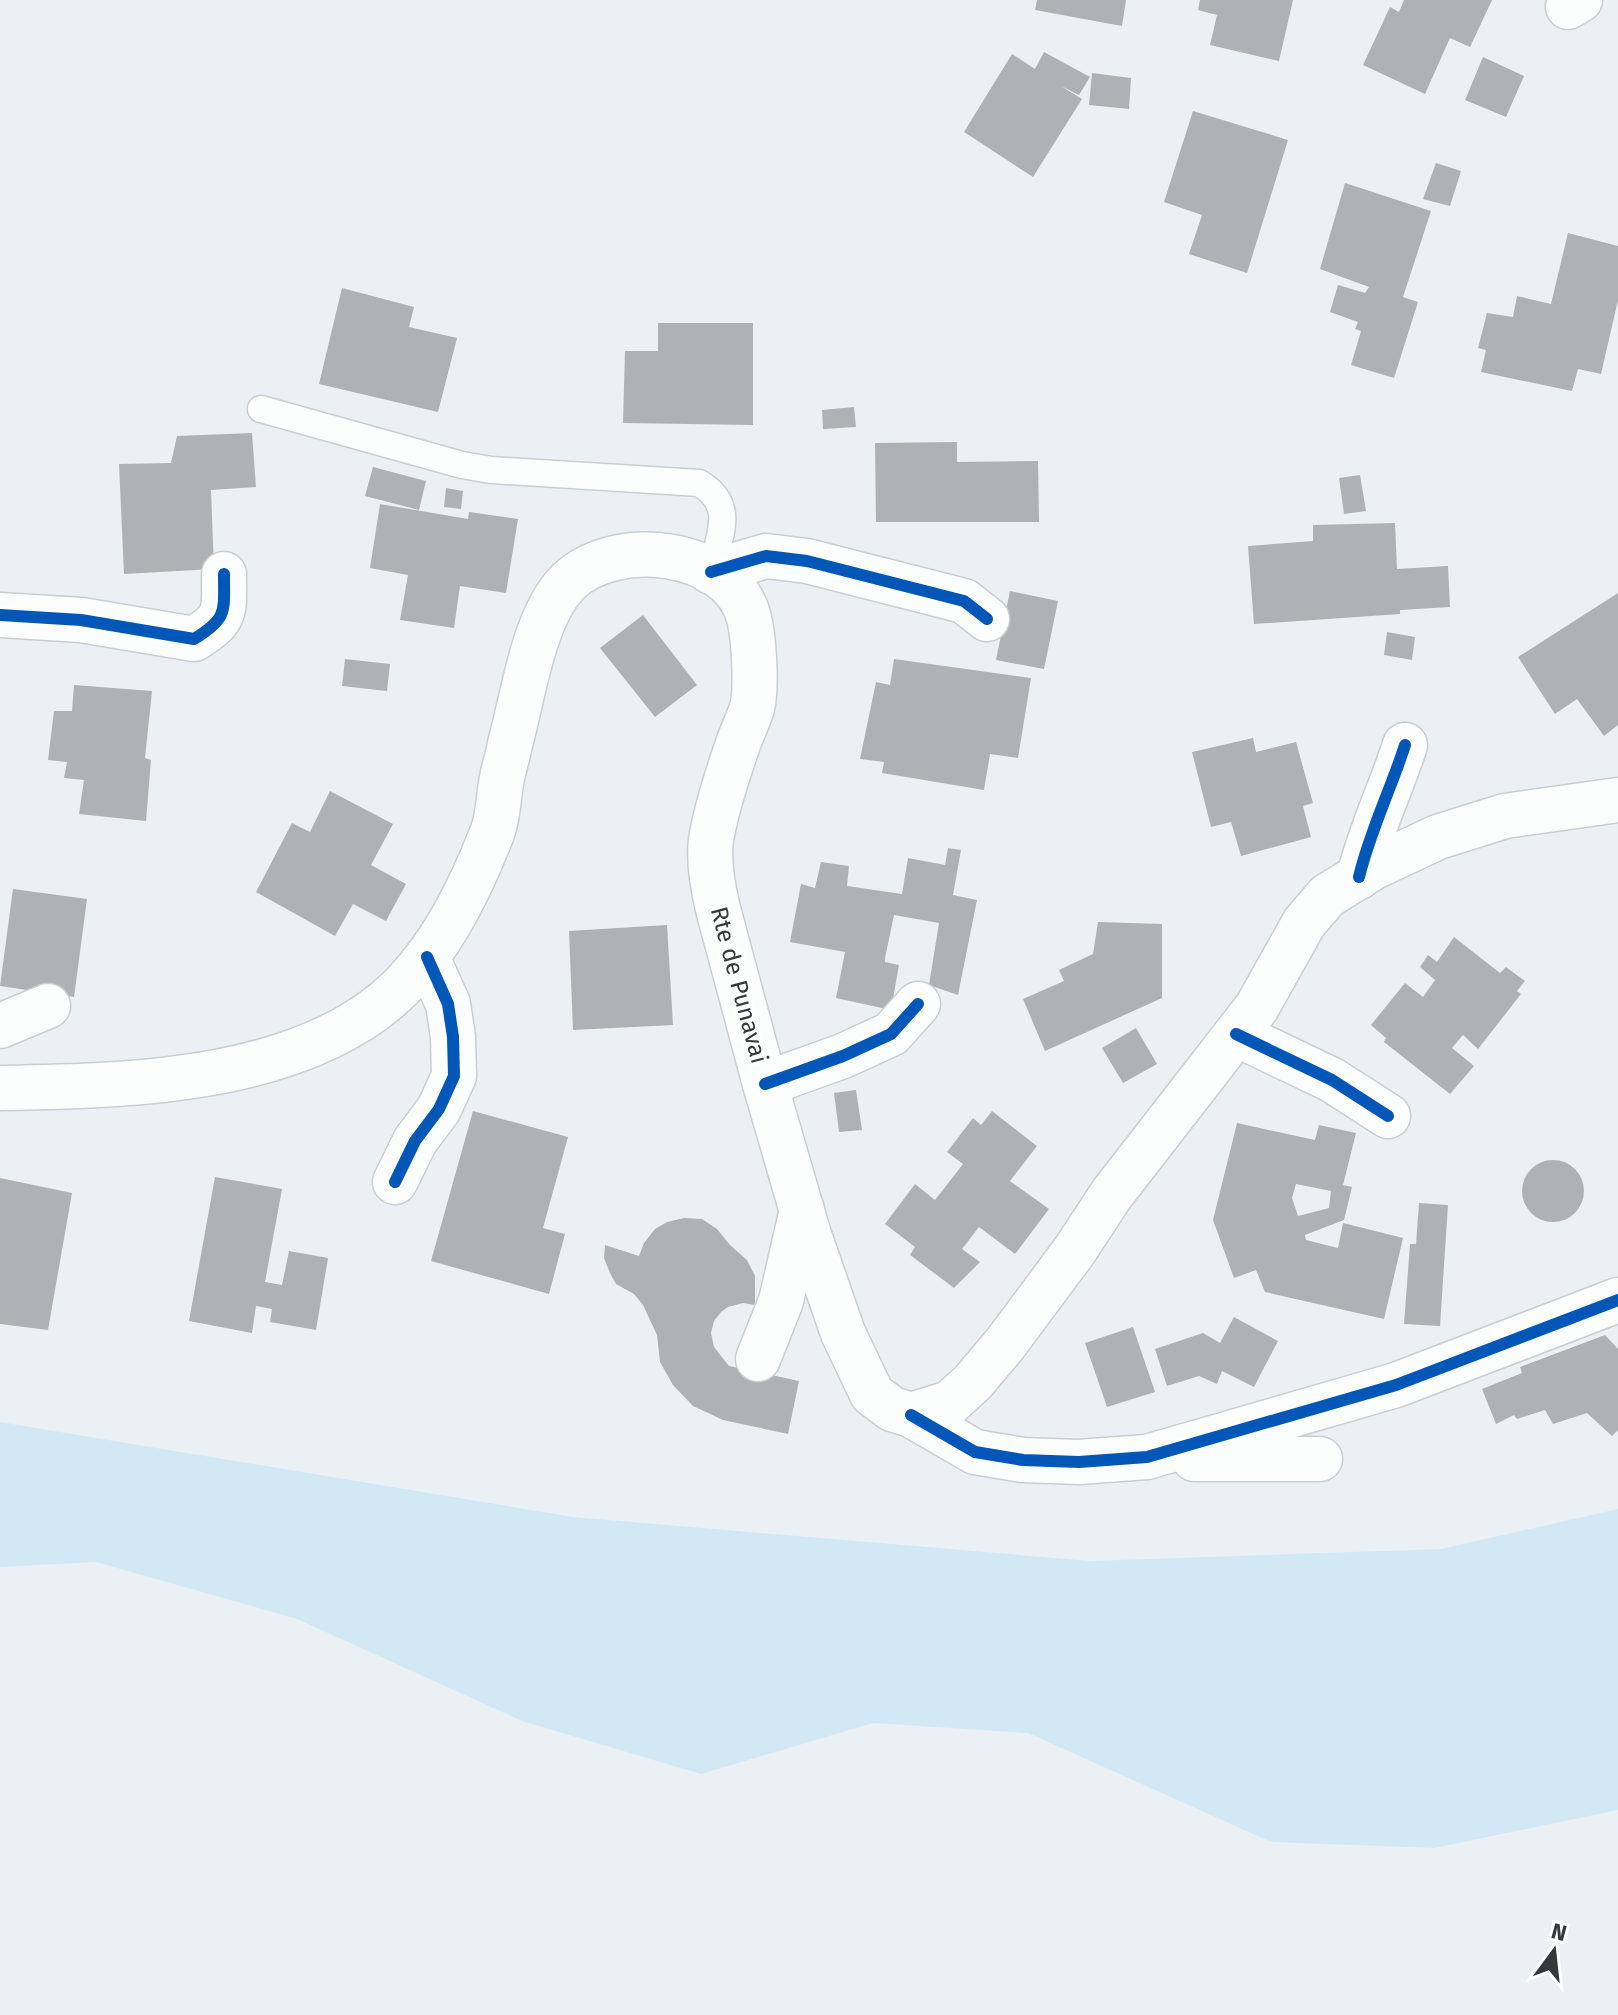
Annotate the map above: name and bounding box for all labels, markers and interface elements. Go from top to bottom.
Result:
street label: Rte de Punavai [705,903,773,1067]
north arrow [1514,1911,1594,1991]
text: N [1549,1917,1570,1947]

